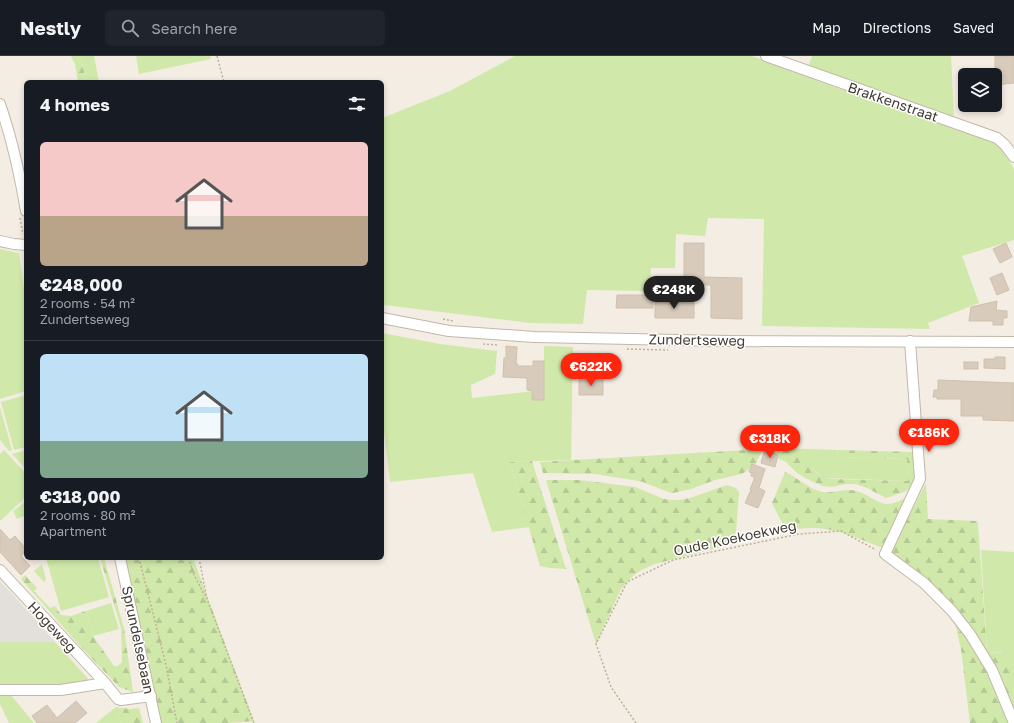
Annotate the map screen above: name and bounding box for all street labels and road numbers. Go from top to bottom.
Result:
street label: Brakkenstraat [846,78,941,125]
street label: Zundertseweg [649,330,745,349]
street label: Oude Koekoekweg [672,516,798,559]
street label: Sprundelsebaan [119,584,158,695]
street label: Hogeweg [24,598,80,656]

